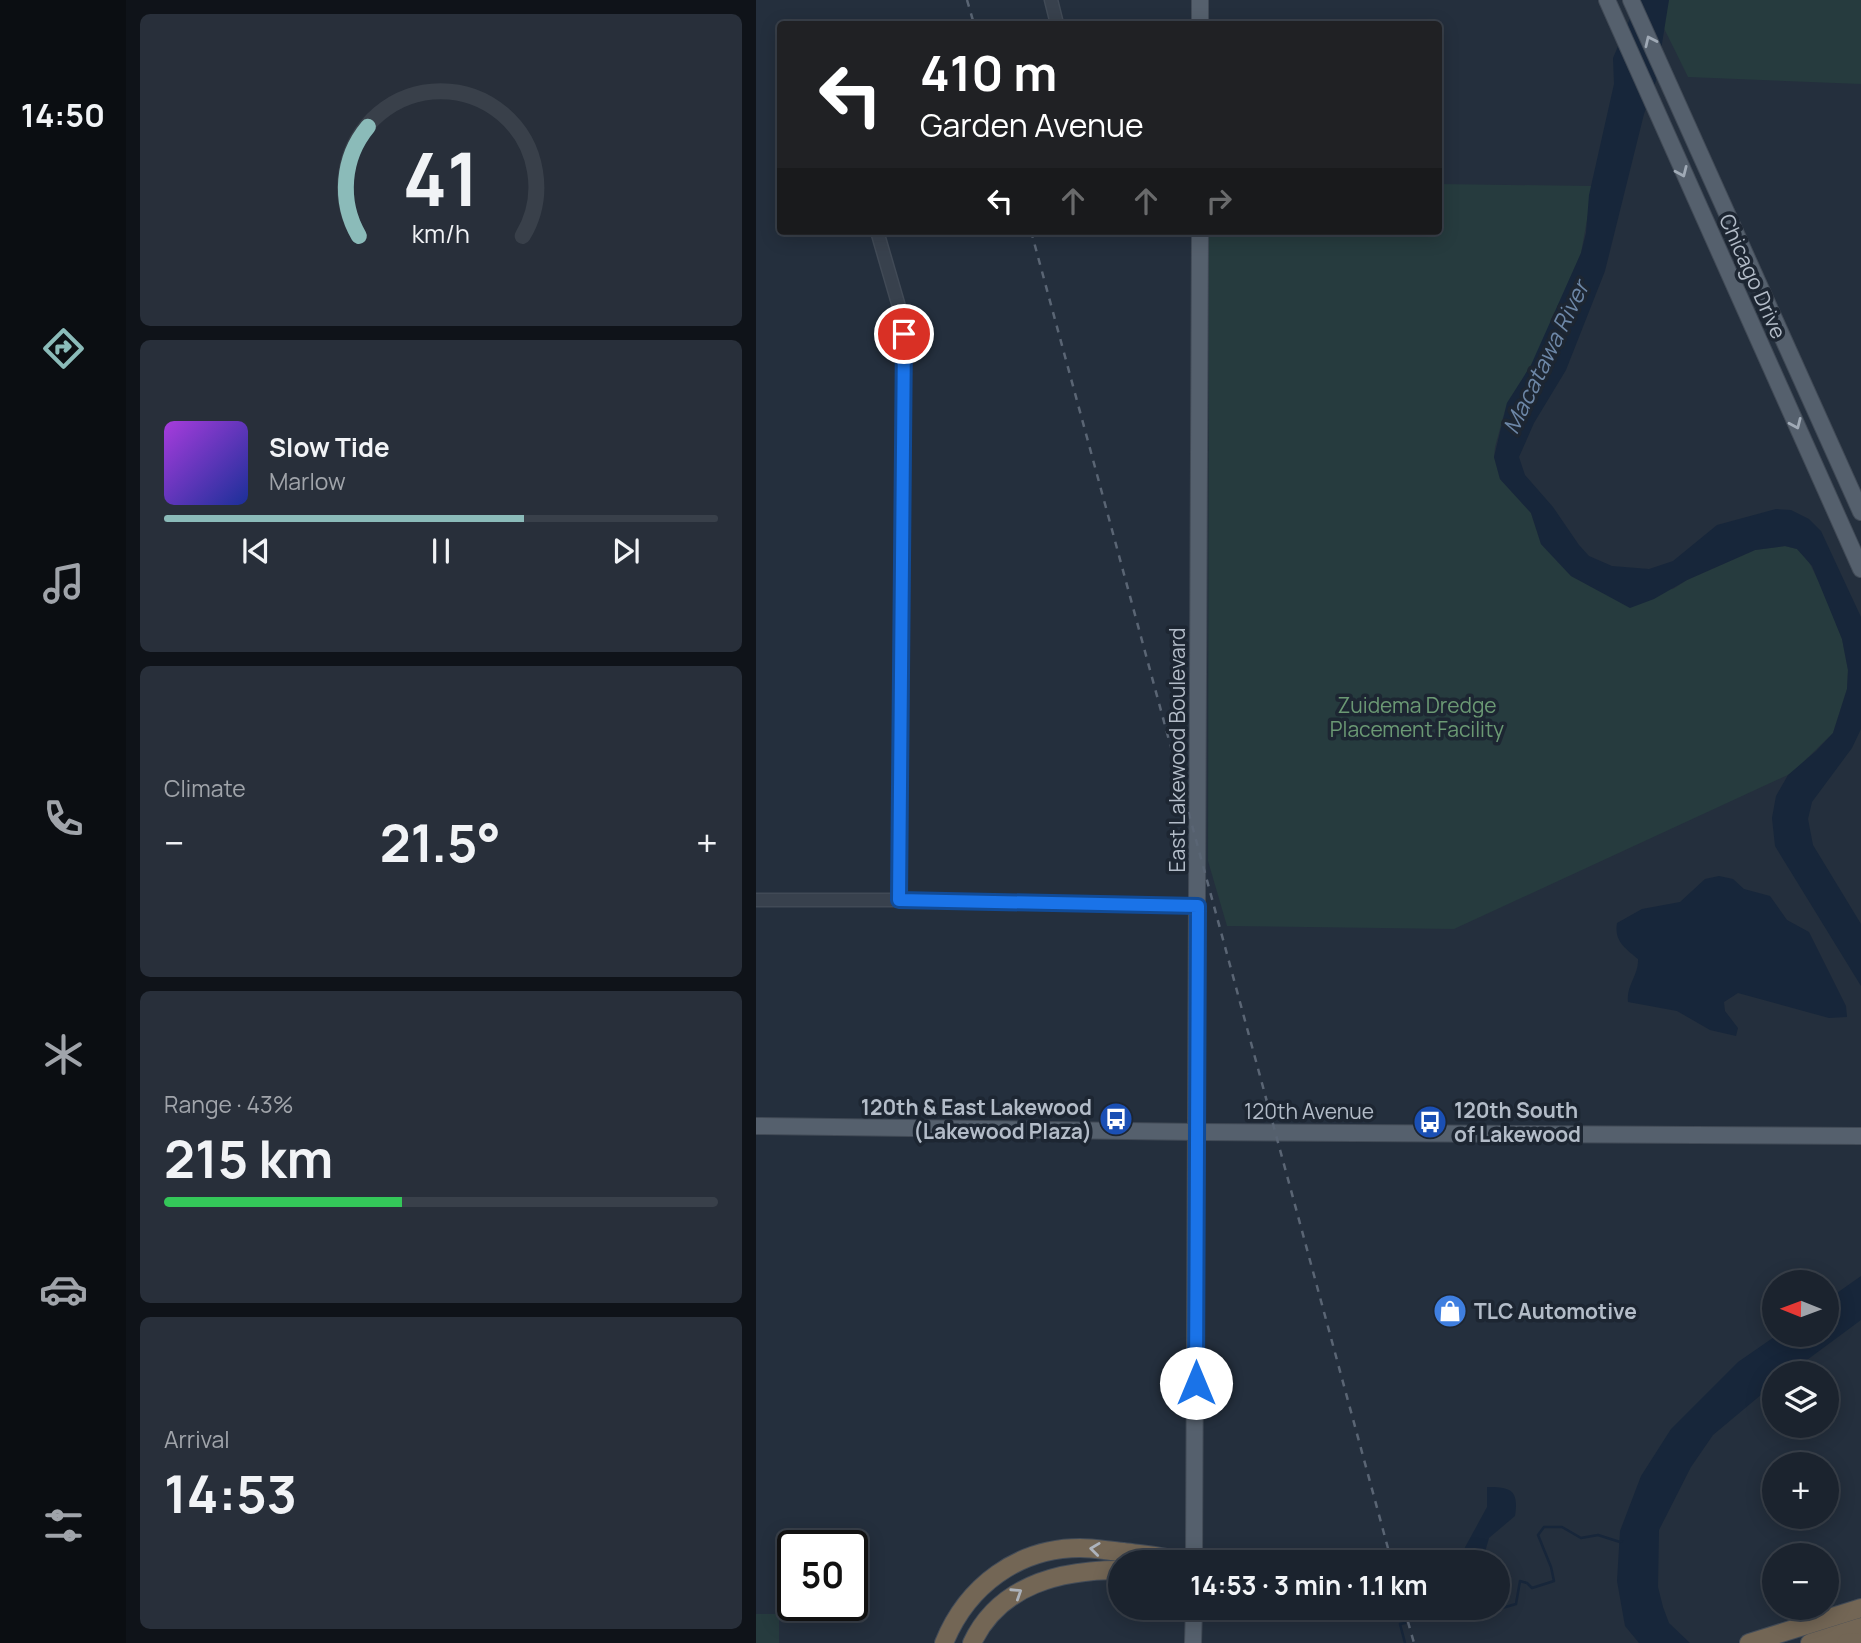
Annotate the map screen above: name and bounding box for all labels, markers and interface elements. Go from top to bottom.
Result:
one-way arrow [1644,36,1658,48]
text: 410 m [920,39,1057,106]
icon: left [805,49,896,140]
text: 14:50 [21,93,105,137]
text: Garden Avenue [920,103,1144,147]
text: 41 [403,128,479,228]
one-way arrow [1674,164,1688,177]
icon: left [981,182,1019,220]
icon: ahead [1054,182,1092,220]
icon: ahead [1127,182,1165,220]
icon: right [1200,182,1238,220]
street label: Chicago Drive [1713,209,1793,343]
text: km/h [412,216,470,251]
water label: Macatawa River [1494,273,1597,439]
pin [874,304,934,364]
icon: arrive [885,315,923,353]
icon: directions [39,324,88,373]
one-way arrow [1788,416,1802,429]
text: Slow Tide [269,429,390,465]
text: Marlow [269,465,346,497]
icon: previous [237,532,275,570]
icon: pause [422,532,460,570]
icon: next [607,532,645,570]
icon: music [39,559,88,608]
street label: East Lakewood Boulevard [1163,628,1191,872]
park label: Zuidema Dredge Placement Facility [1330,691,1504,743]
text: Climate [164,772,246,804]
icon: phone [39,794,88,843]
text: 21.5° [380,807,501,878]
text: − [164,816,185,868]
text: + [696,816,718,868]
icon: climate [39,1030,88,1079]
text: Range · 43% [164,1088,293,1120]
place label: 120th & East Lakewood (Lakewood Plaza) [861,1093,1092,1145]
place label: 120th South of Lakewood [1454,1096,1581,1148]
street label: 120th Avenue [1244,1097,1374,1125]
bus stop icon: 120th & East Lakewood (Lakewood Plaza) [1097,1100,1135,1138]
bus stop icon: 120th South of Lakewood [1411,1103,1449,1141]
text: 215 km [164,1123,333,1194]
icon: car [39,1265,88,1314]
north arrow [1762,1270,1839,1348]
map controls [1762,1270,1839,1620]
shop icon: TLC Automotive [1431,1292,1469,1330]
place label: TLC Automotive [1474,1297,1637,1325]
position arrow [1159,1346,1233,1420]
button: layers [1762,1361,1839,1438]
text: Arrival [164,1423,230,1455]
button: + [1762,1452,1839,1529]
text: 14:53 [164,1458,297,1529]
icon: filters [39,1501,88,1550]
speed limit sign: 50 [777,1530,868,1621]
one-way arrow [1089,1542,1101,1557]
button: − [1762,1543,1839,1620]
text: 14:53 · 3 min · 1.1 km [1190,1567,1428,1603]
one-way arrow [1010,1589,1023,1602]

